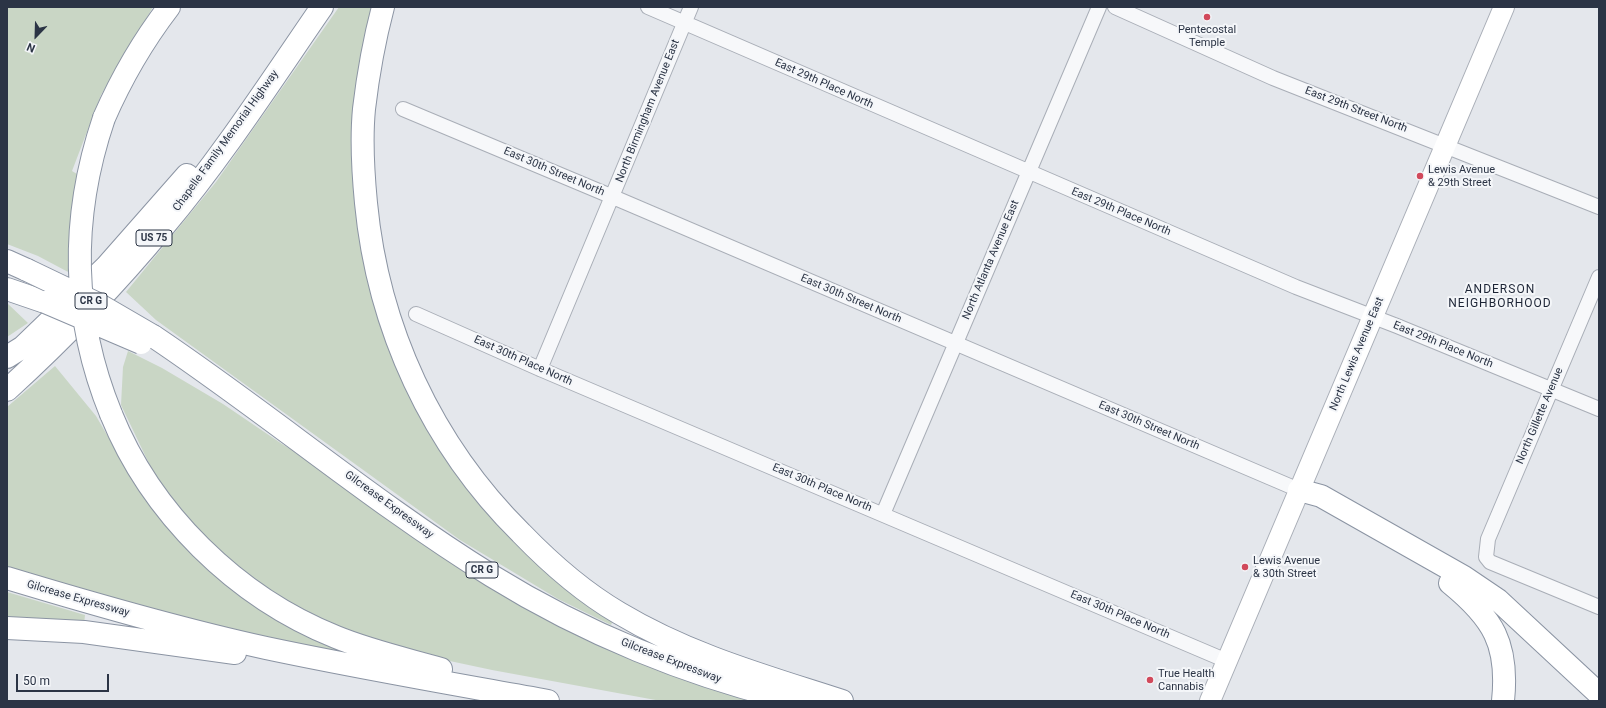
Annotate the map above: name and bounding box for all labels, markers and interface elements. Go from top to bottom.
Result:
marker: Pentecostal Temple [1202,12,1212,22]
north arrow [16,16,56,56]
place label: Pentecostal Temple [1178,23,1236,49]
street label: North Birmingham Avenue East [613,38,683,184]
text: N [25,40,37,55]
street label: East 29th Place North [773,56,875,112]
street label: Chapelle Family Memorial Highway [170,68,282,214]
street label: East 29th Street North [1303,84,1409,136]
street label: East 30th Street North [501,145,607,199]
place label: Lewis Avenue & 29th Street [1428,163,1495,189]
marker: Lewis Avenue & 29th Street [1415,171,1425,181]
street label: East 29th Place North [1069,185,1173,239]
street label: North Atlanta Avenue East [960,198,1022,322]
road number: US 75 [136,230,172,246]
street label: East 30th Street North [798,272,904,326]
district label: ANDERSON NEIGHBORHOOD [1448,283,1552,311]
road number: CR G [75,293,107,309]
street label: North Lewis Avenue East [1327,295,1387,413]
street label: East 29th Place North [1391,319,1495,371]
street label: East 30th Place North [472,333,574,389]
street label: North Gillette Avenue [1514,366,1566,466]
street label: East 30th Street North [1096,399,1202,453]
street label: East 30th Place North [770,461,874,515]
street label: Gilcrease Expressway [342,468,436,542]
place label: Lewis Avenue & 30th Street [1253,554,1320,580]
road number: CR G [466,562,498,578]
marker: Lewis Avenue & 30th Street [1240,562,1250,572]
street label: Gilcrease Expressway [25,578,131,620]
street label: East 30th Place North [1068,588,1172,642]
street label: Gilcrease Expressway [619,636,723,686]
scale bar [18,666,111,692]
place label: True Health Cannabis [1158,667,1215,693]
text: 50 m [23,674,50,688]
marker: True Health Cannabis [1145,675,1155,685]

